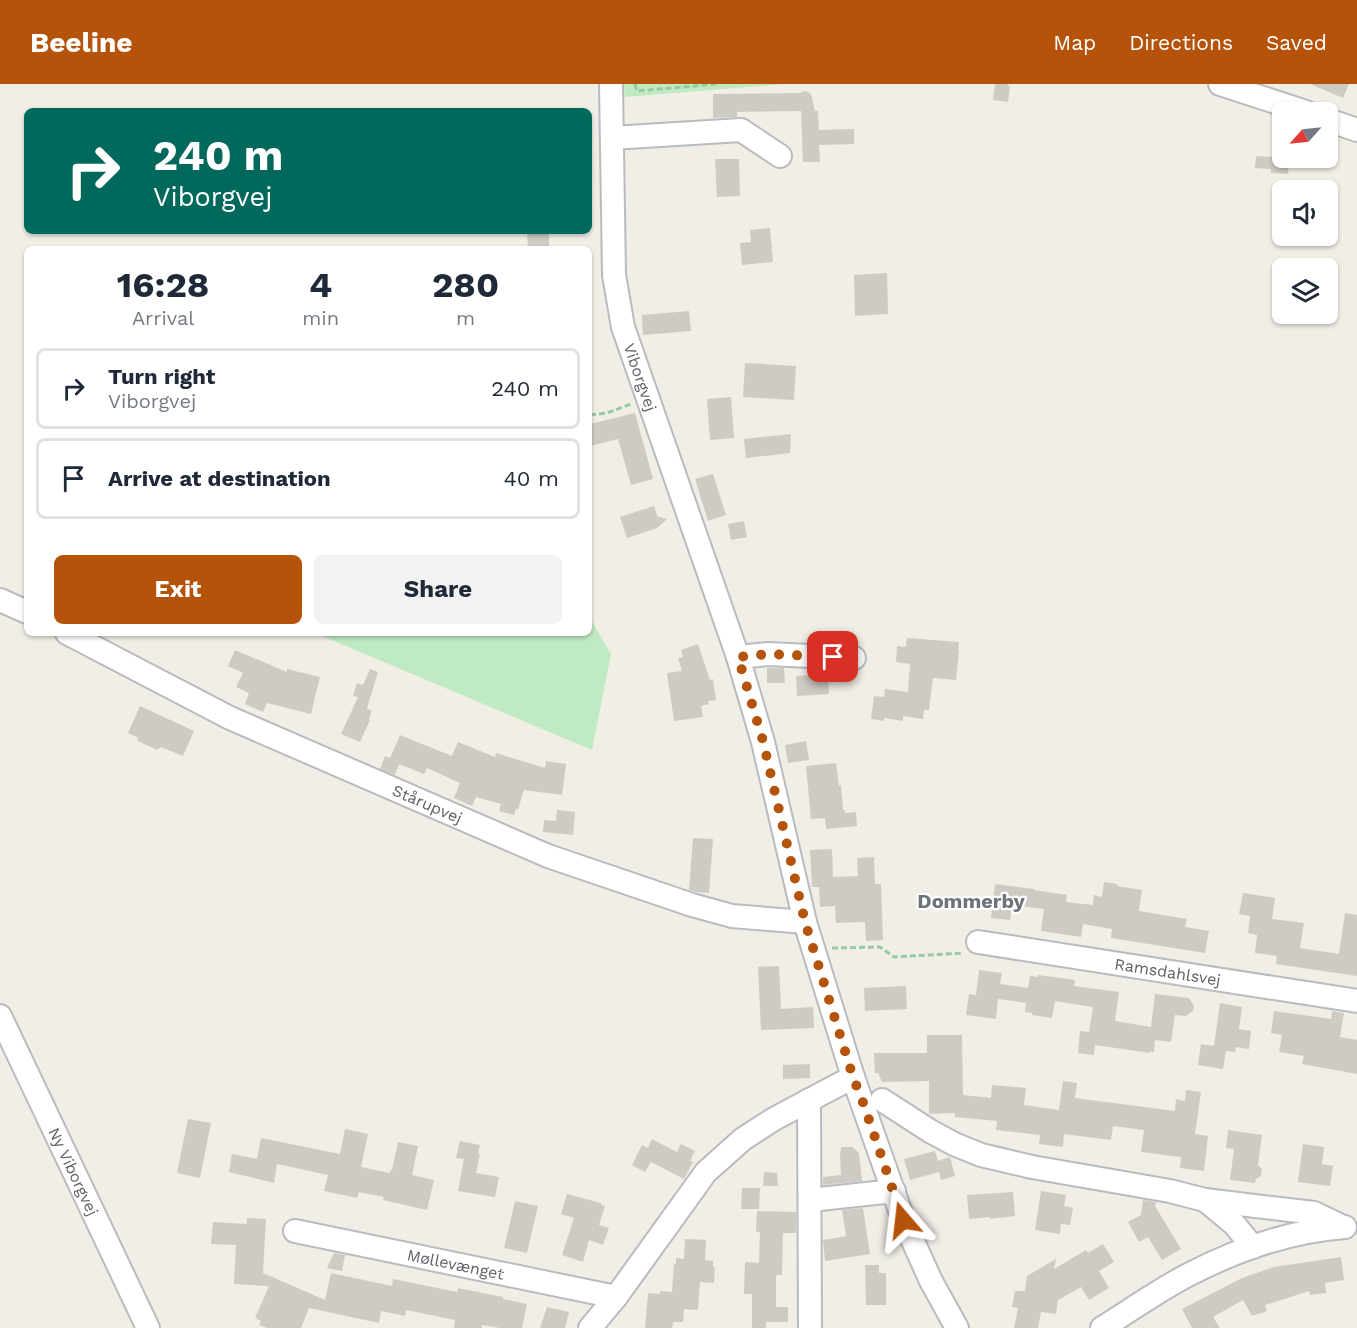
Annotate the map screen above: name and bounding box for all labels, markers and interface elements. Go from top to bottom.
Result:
text: Beeline [30,26,132,59]
text: Map [1053,30,1096,55]
text: Directions [1129,30,1233,55]
text: Saved [1266,30,1327,55]
north arrow [1272,102,1338,168]
map controls [1272,102,1338,324]
text: 240 m [153,131,283,180]
icon: right [54,132,132,210]
button: sound [1272,180,1338,246]
text: Viborgvej [153,181,272,213]
button: layers [1272,258,1338,324]
text: 16:28 [117,264,209,306]
text: 4 [309,264,332,306]
text: 280 [432,264,499,306]
text: Arrival [132,306,194,330]
text: min [302,306,339,330]
text: m [456,306,475,330]
street label: Viborgvej [619,341,661,414]
text: Turn right [108,364,215,389]
icon: right [57,372,90,405]
text: 240 m [491,376,559,401]
text: Viborgvej [108,389,196,413]
icon: arrive [57,462,90,495]
text: Arrive at destination [108,466,331,491]
text: 40 m [503,466,559,491]
button: Exit [54,555,302,624]
button: Share [314,555,562,624]
pin [807,631,858,682]
icon: arrive [816,640,849,673]
street label: Stårupvej [389,781,465,828]
district label: Dommerby [917,889,1025,913]
street label: Ramsdahlsvej [1113,954,1222,990]
street label: Ny Viborgvej [44,1124,102,1219]
position arrow [871,1188,935,1252]
street label: Møllevænget [405,1245,506,1284]

